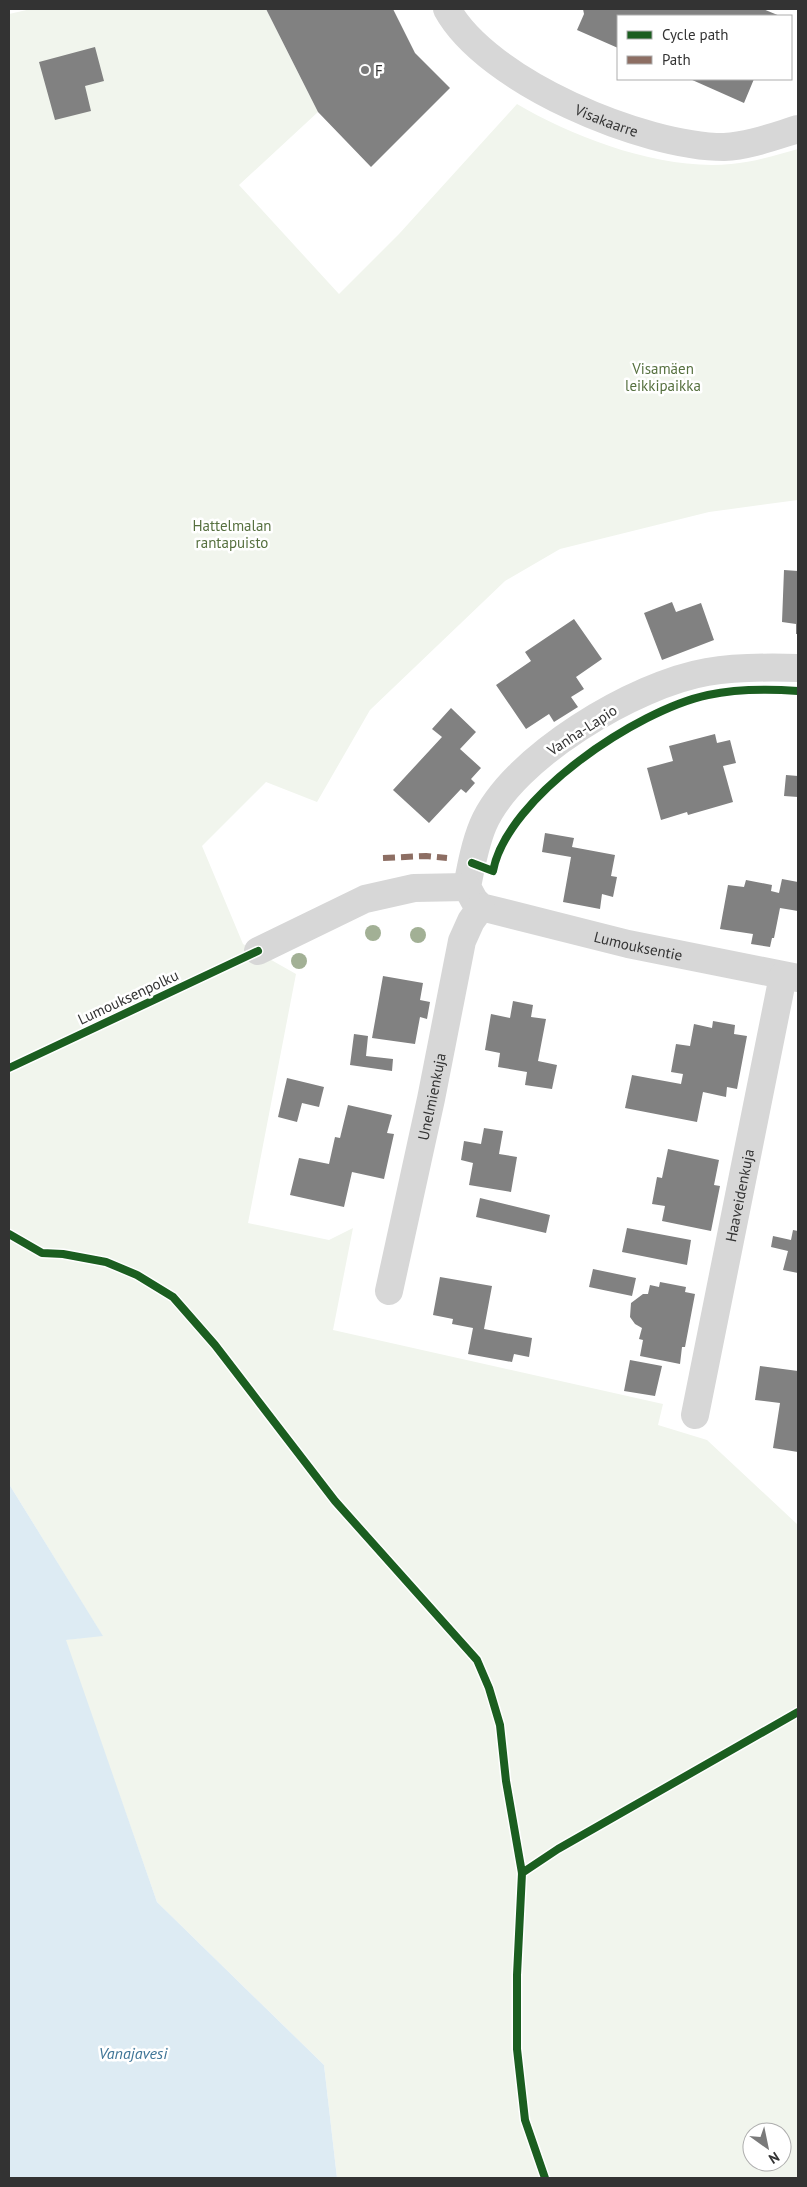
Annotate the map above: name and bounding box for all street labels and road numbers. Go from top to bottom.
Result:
street label: Visakaarre [571,99,641,141]
street label: Vanha-Lapio [543,700,621,760]
street label: Lumouksentie [592,926,684,964]
street label: Lumouksenpolku [75,965,181,1029]
street label: Unelmienkuja [413,1051,449,1142]
street label: Haaveidenkuja [720,1147,758,1244]

